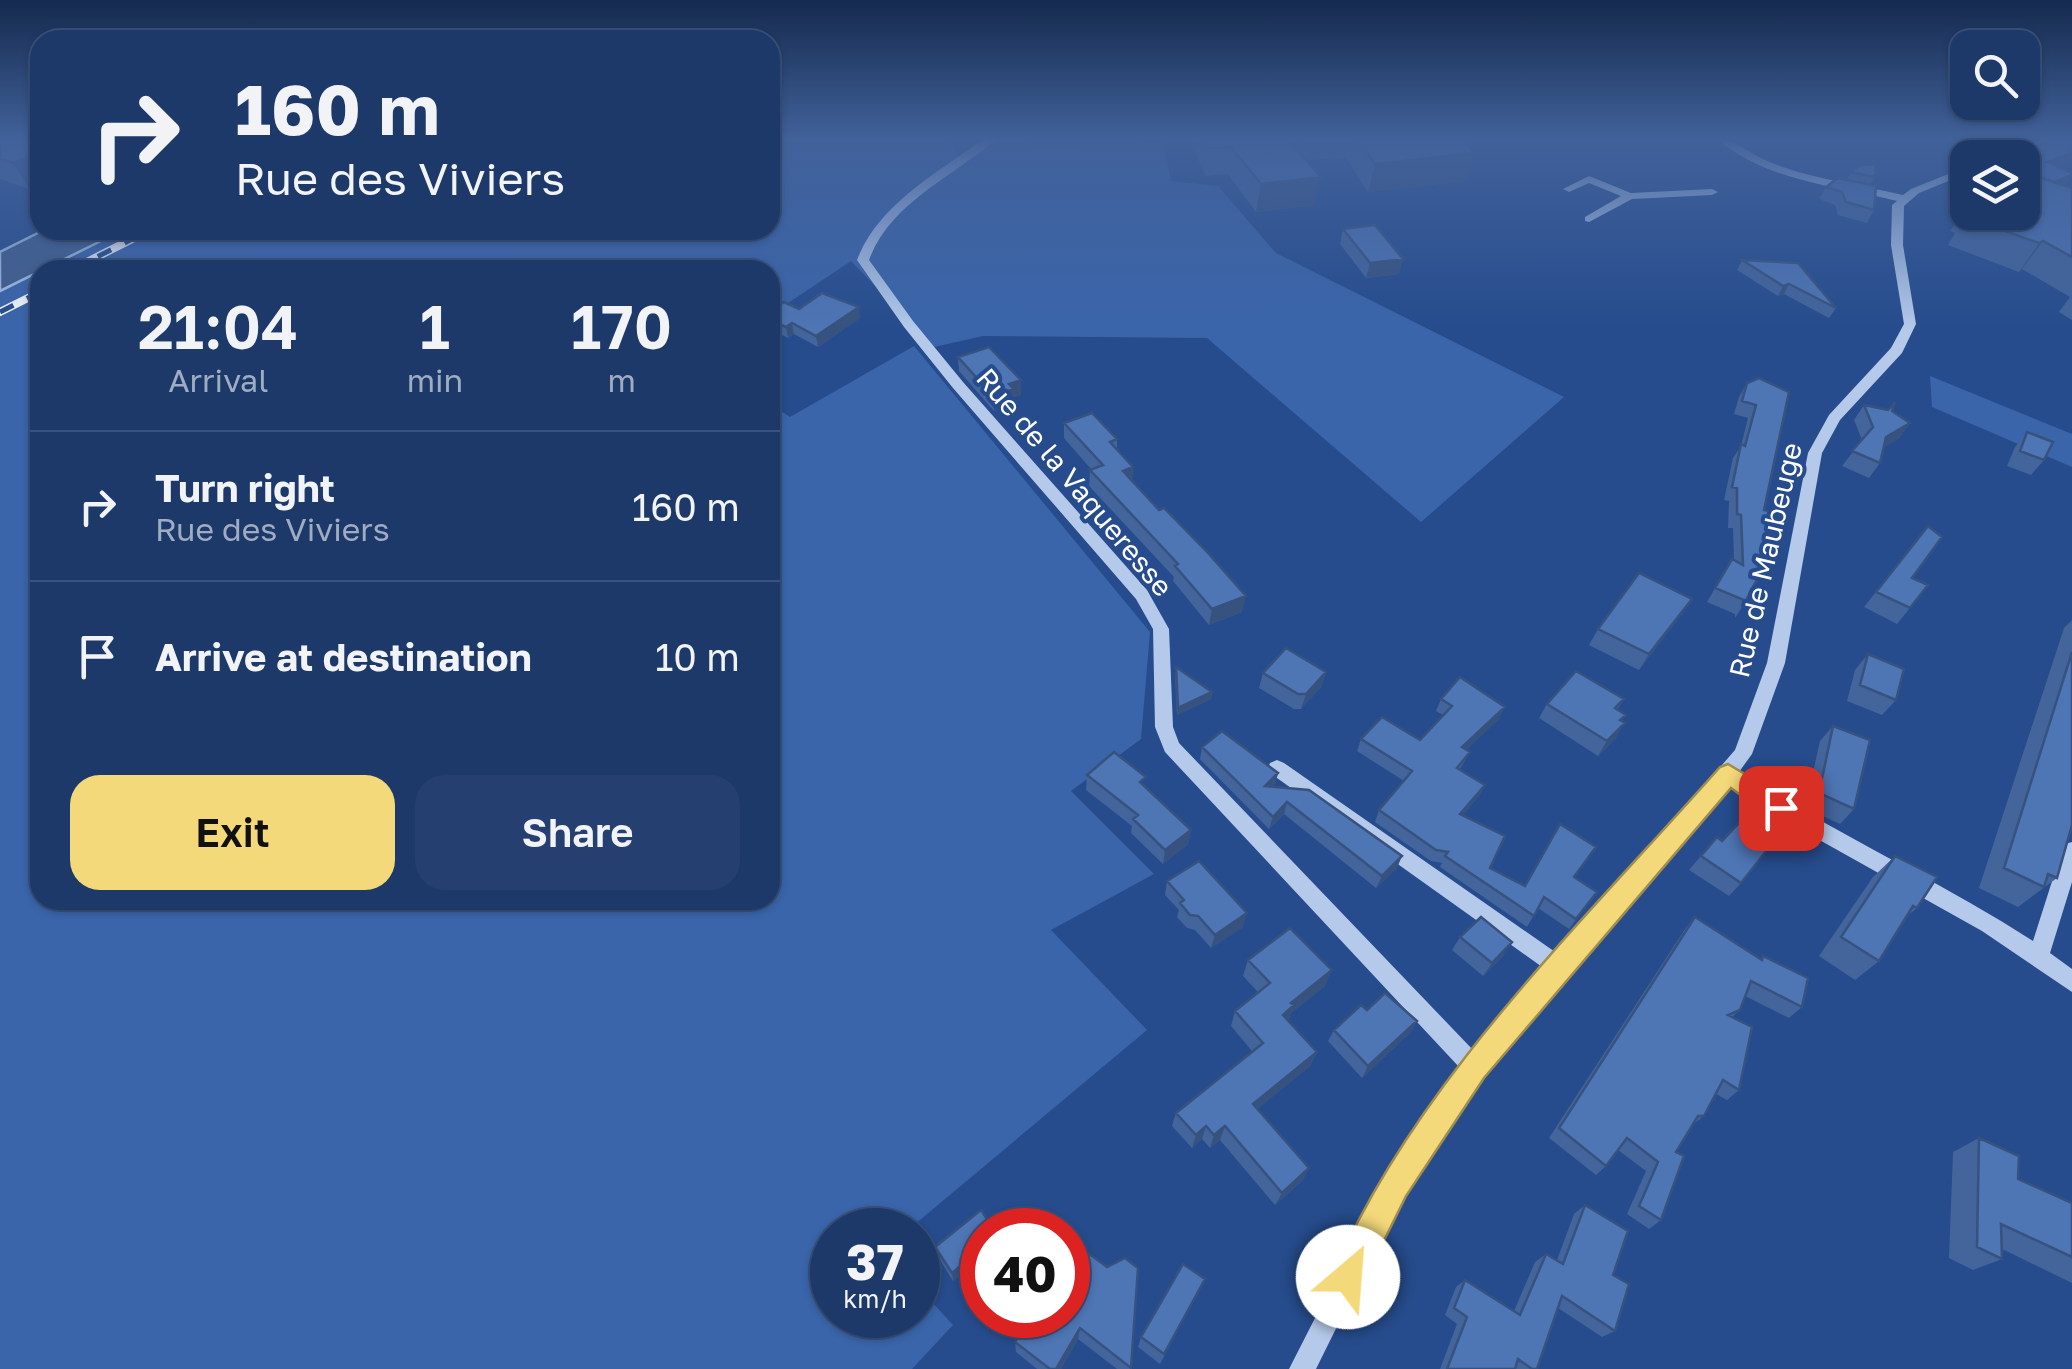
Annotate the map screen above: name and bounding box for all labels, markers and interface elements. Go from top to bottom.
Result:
map controls [1950,30,2040,230]
button: search [1950,30,2040,120]
text: 160 m [235,66,440,150]
icon: right [70,70,200,200]
button: layers [1950,140,2040,230]
text: Rue des Viviers [235,151,565,205]
text: 21:04 [138,290,299,362]
text: 1 [420,290,450,362]
text: 170 [571,290,672,362]
text: Arrival [168,361,268,399]
text: min [407,361,463,399]
text: m [607,361,636,399]
street label: Rue de la Vaqueresse [970,361,1180,603]
street label: Rue de Maubeuge [1722,439,1808,681]
text: Turn right [155,465,335,510]
icon: right [70,479,125,534]
text: 160 m [632,484,740,529]
text: Rue des Viviers [155,510,390,548]
icon: arrive [70,629,125,684]
text: Arrive at destination [155,634,532,679]
text: 10 m [655,634,740,679]
pin [1739,766,1824,851]
button: Exit [70,775,395,890]
button: Share [415,775,740,890]
icon: arrive [1754,781,1809,836]
speed limit sign: 40 [960,1208,1090,1338]
position arrow [1296,1225,1400,1329]
text: 37 [846,1231,904,1291]
text: km/h [843,1283,907,1314]

